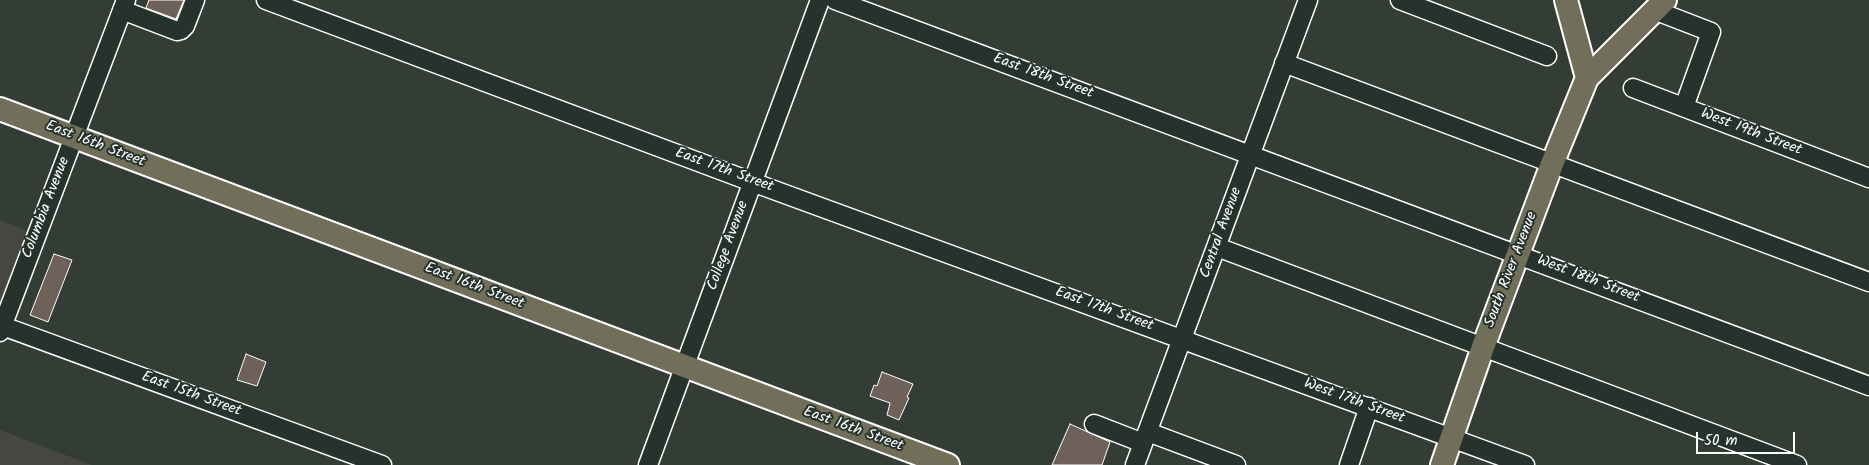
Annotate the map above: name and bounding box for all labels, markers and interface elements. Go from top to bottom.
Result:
street label: East 18th Street [990,50,1096,104]
street label: West 19th Street [1698,105,1804,161]
street label: East 16th Street [43,118,147,172]
street label: East 17th Street [672,145,776,197]
street label: Columbia Avenue [19,155,75,261]
street label: Central Avenue [1197,185,1247,281]
street label: College Avenue [704,199,754,293]
street label: South River Avenue [1482,210,1542,330]
street label: West 18th Street [1534,252,1642,308]
street label: East 16th Street [422,260,526,314]
street label: East 17th Street [1052,284,1156,336]
street label: East 15th Street [139,369,243,421]
street label: West 17th Street [1301,375,1407,429]
street label: East 16th Street [801,404,905,456]
scale bar [1699,422,1798,454]
text: 50 m [1704,429,1738,453]

